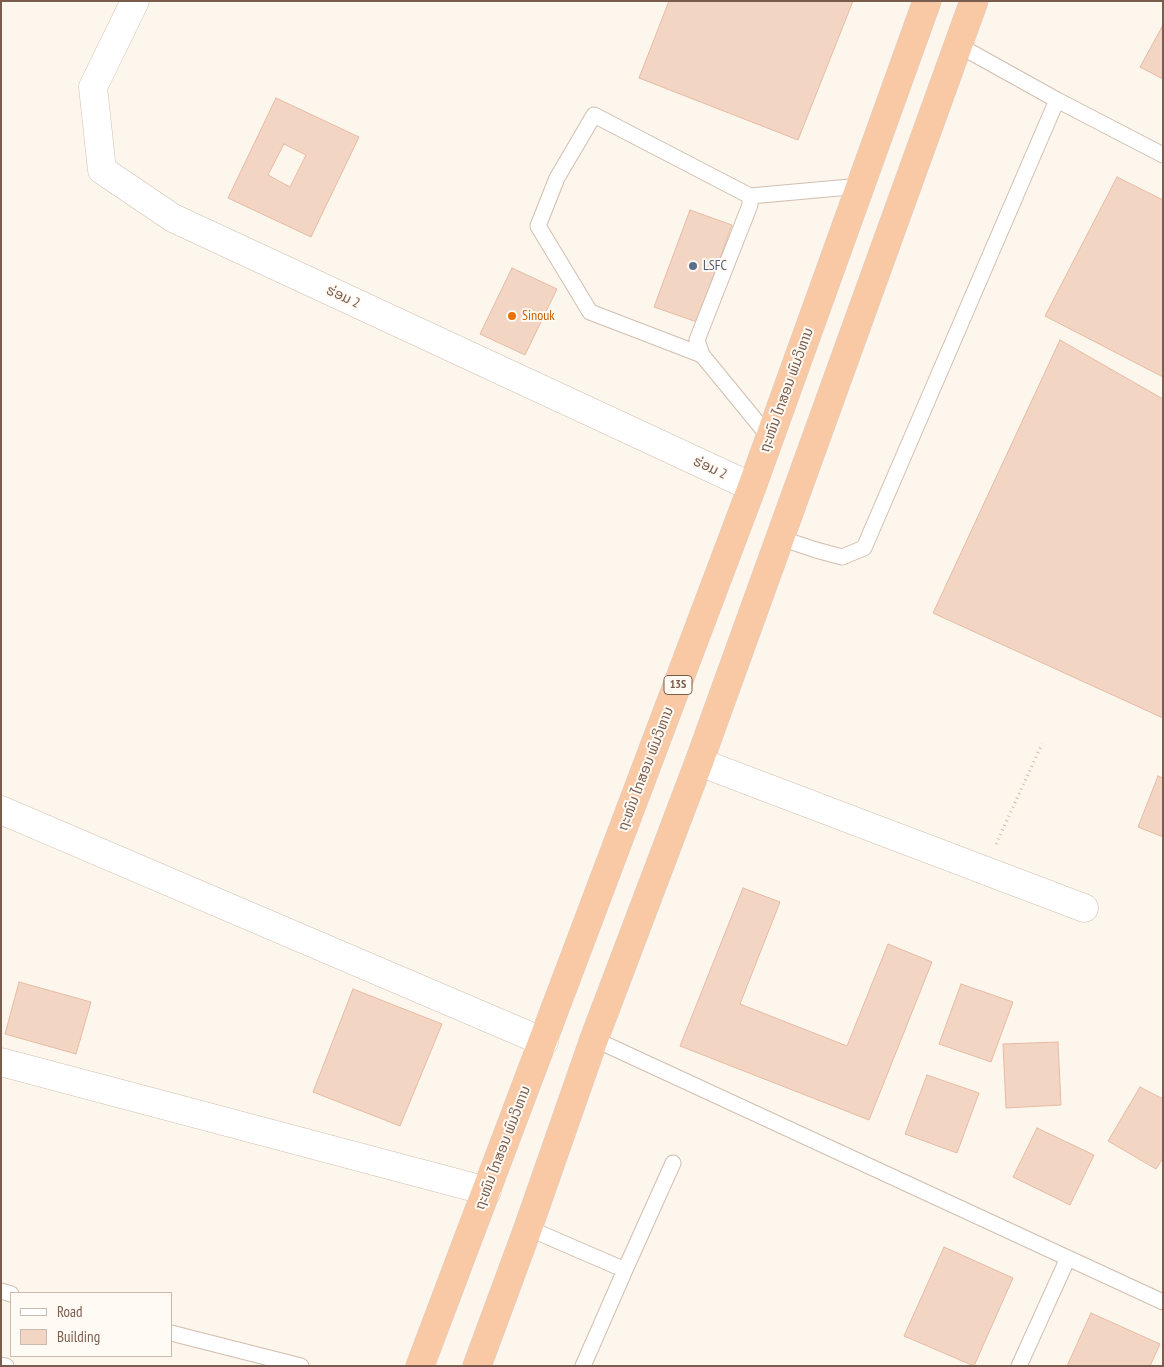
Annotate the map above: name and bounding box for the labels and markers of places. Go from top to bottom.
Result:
place label: LSFC [703,258,727,274]
marker: LSFC [687,260,699,272]
place label: Sinouk [522,308,555,324]
marker: Sinouk [506,310,518,322]

